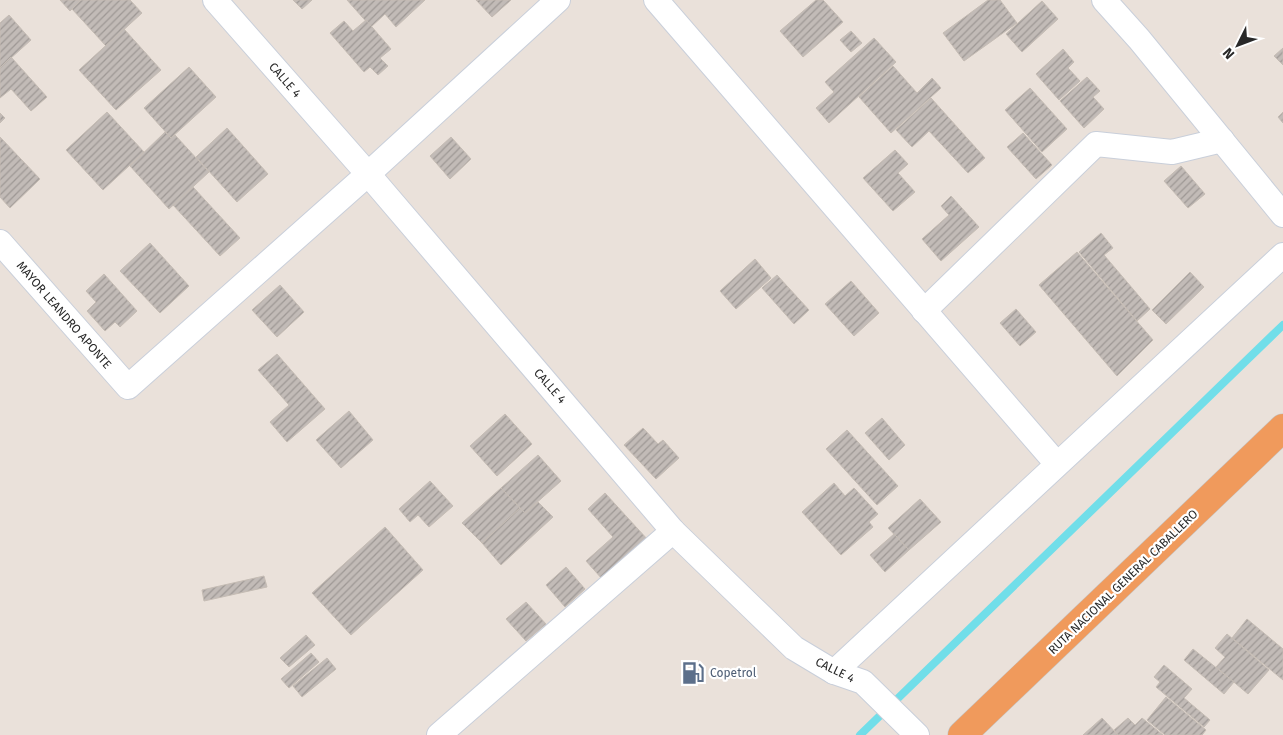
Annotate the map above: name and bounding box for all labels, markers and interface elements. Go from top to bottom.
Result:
north arrow [1213,20,1263,70]
text: N [1219,44,1238,63]
street label: CALLE 4 [266,60,304,101]
street label: MAYOR LEANDRO APONTE [14,259,114,371]
street label: CALLE 4 [531,366,569,407]
street label: RUTA NACIONAL GENERAL CABALLERO [1045,507,1201,657]
street label: CALLE 4 [813,655,857,686]
fuel station icon: Copetrol [680,660,706,686]
place label: Copetrol [710,666,757,680]

